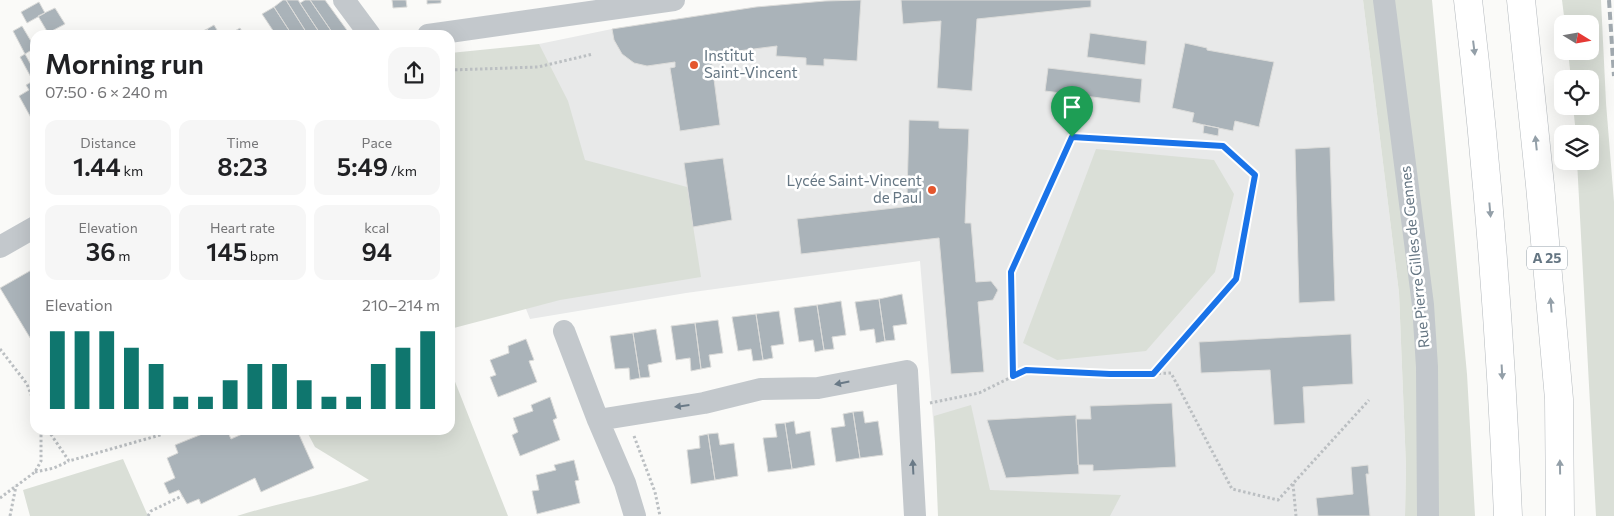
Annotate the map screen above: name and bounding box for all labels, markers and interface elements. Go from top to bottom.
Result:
north arrow [1554,15,1599,60]
map controls [1554,15,1599,170]
one-way arrow [1470,41,1478,57]
text: Morning run [45,46,204,80]
place label: Institut Saint-Vincent [704,46,798,81]
button: share [388,47,440,99]
marker: Institut Saint-Vincent [688,59,700,71]
button: locate [1554,70,1599,115]
text: 07:50 · 6 × 240 m [45,82,168,101]
pin [1051,86,1093,137]
icon: arrive [1058,93,1086,121]
button: layers [1554,125,1599,170]
text: Distance [80,134,136,151]
text: Time [226,134,259,151]
text: Pace [362,134,392,151]
one-way arrow [1532,135,1540,151]
text: 1.44 [73,151,121,181]
text: 8:23 [217,151,268,181]
text: 5:49 [337,151,388,181]
text: km [121,162,143,179]
text: /km [388,162,417,179]
street label: Rue Pierre Gilles de Gennes [1395,165,1433,349]
place label: Lycée Saint-Vincent de Paul [787,171,922,206]
marker: Lycée Saint-Vincent de Paul [926,184,938,196]
one-way arrow [1486,202,1494,218]
text: Elevation [79,219,138,236]
text: Heart rate [210,219,275,236]
text: kcal [364,219,389,236]
text: 36 [86,236,116,266]
text: 145 [206,236,247,266]
text: 94 [362,236,392,266]
text: m [116,247,131,264]
text: bpm [247,247,279,264]
road number: A 25 [1527,247,1567,270]
text: Elevation [45,295,113,314]
text: 210–214 m [362,295,440,314]
one-way arrow [1546,297,1554,313]
one-way arrow [1498,364,1506,380]
one-way arrow [834,380,850,388]
one-way arrow [674,402,690,410]
one-way arrow [908,459,916,475]
one-way arrow [1555,459,1563,475]

